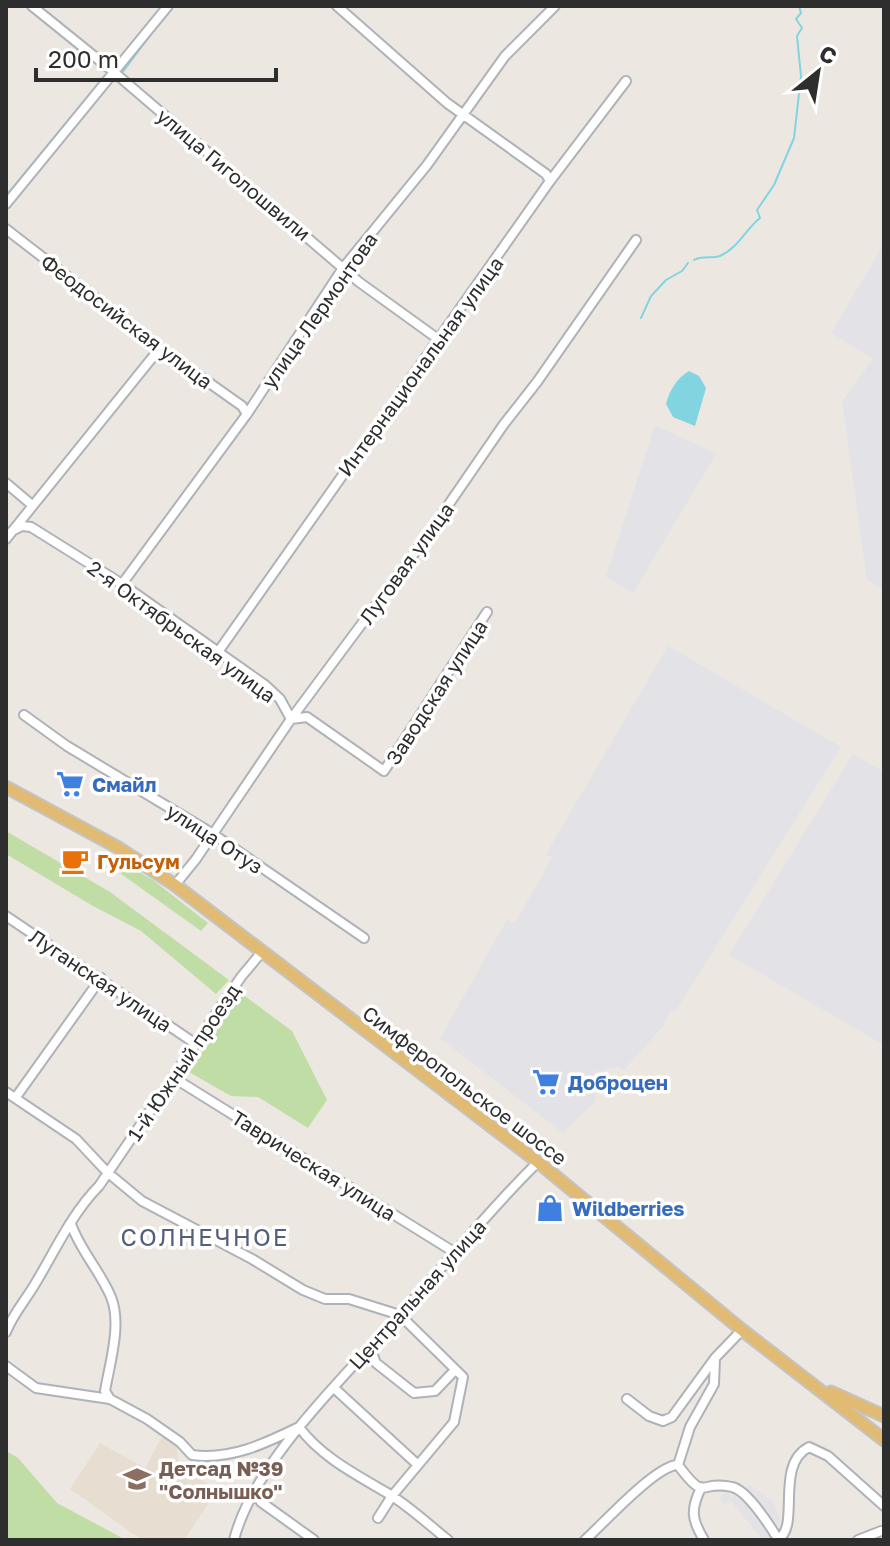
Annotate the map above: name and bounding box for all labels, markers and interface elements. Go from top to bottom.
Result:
scale bar [36,32,276,82]
north arrow [778,32,858,112]
text: С [815,39,842,70]
text: 200 m [48,44,119,73]
street label: улица Гиголошвили [152,103,316,245]
street label: улица Лермонтова [256,228,382,392]
street label: Феодосийская улица [37,249,217,393]
street label: Интернациональная улица [332,252,508,480]
street label: Луговая улица [354,498,458,628]
street label: 2-я Октябрьская улица [83,555,281,707]
street label: Заводская улица [380,615,492,769]
supermarket icon: Смайл [55,769,85,799]
place label: Смайл [92,772,156,796]
street label: улица Отуз [162,798,268,878]
cafe icon: Гульсум [60,846,90,876]
place label: Гульсум [97,849,180,873]
street label: Луганская улица [25,924,177,1036]
street label: 1-й Южный проезд [122,979,244,1145]
street label: Симферопольское шоссе [358,1000,572,1170]
supermarket icon: Доброцен [531,1067,561,1097]
place label: Доброцен [568,1070,668,1094]
street label: Таврическая улица [228,1105,400,1225]
shop icon: Wildberries [535,1193,565,1223]
place label: Wildberries [572,1196,685,1220]
street label: Центральная улица [344,1214,490,1374]
district label: СОЛНЕЧНОЕ [121,1222,289,1251]
place label: Детсад №39 "Солнышко" [159,1456,284,1503]
school or university icon: Детсад №39 "Солнышко" [122,1464,152,1494]

